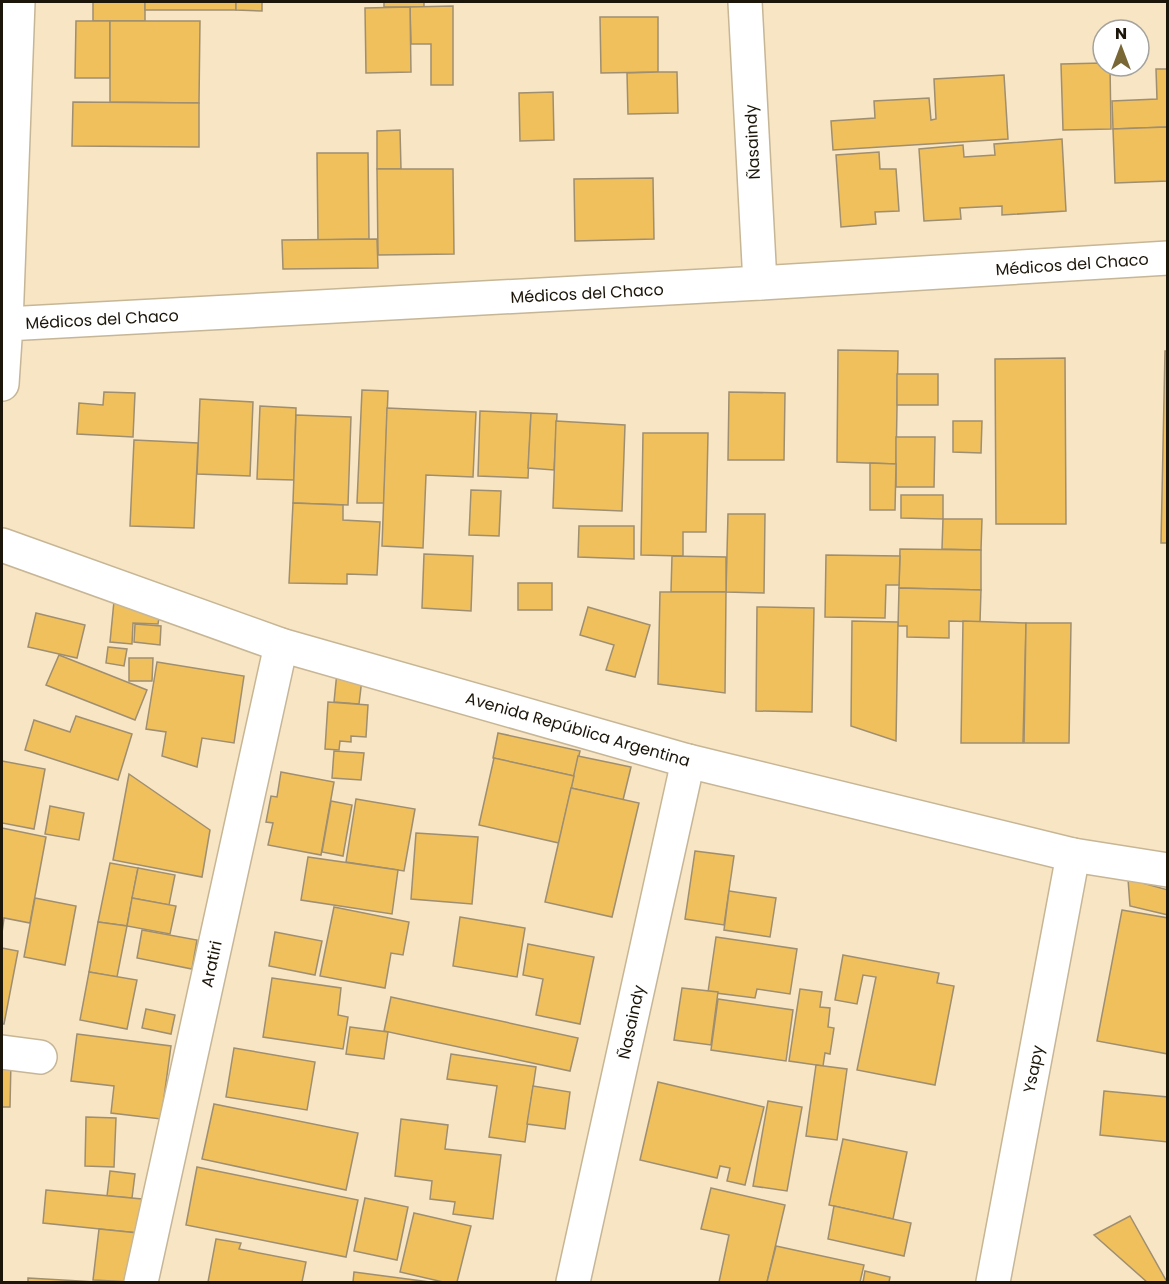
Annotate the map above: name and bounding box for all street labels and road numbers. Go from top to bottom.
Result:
street label: Ñasaindy [739,104,766,180]
street label: Médicos del Chaco [995,248,1149,281]
street label: Médicos del Chaco [510,278,664,309]
street label: Médicos del Chaco [25,304,179,335]
street label: Avenida República Argentina [463,686,693,773]
street label: Aratiri [195,939,228,990]
street label: Ñasaindy [612,983,651,1061]
street label: Ysapy [1018,1043,1049,1095]

